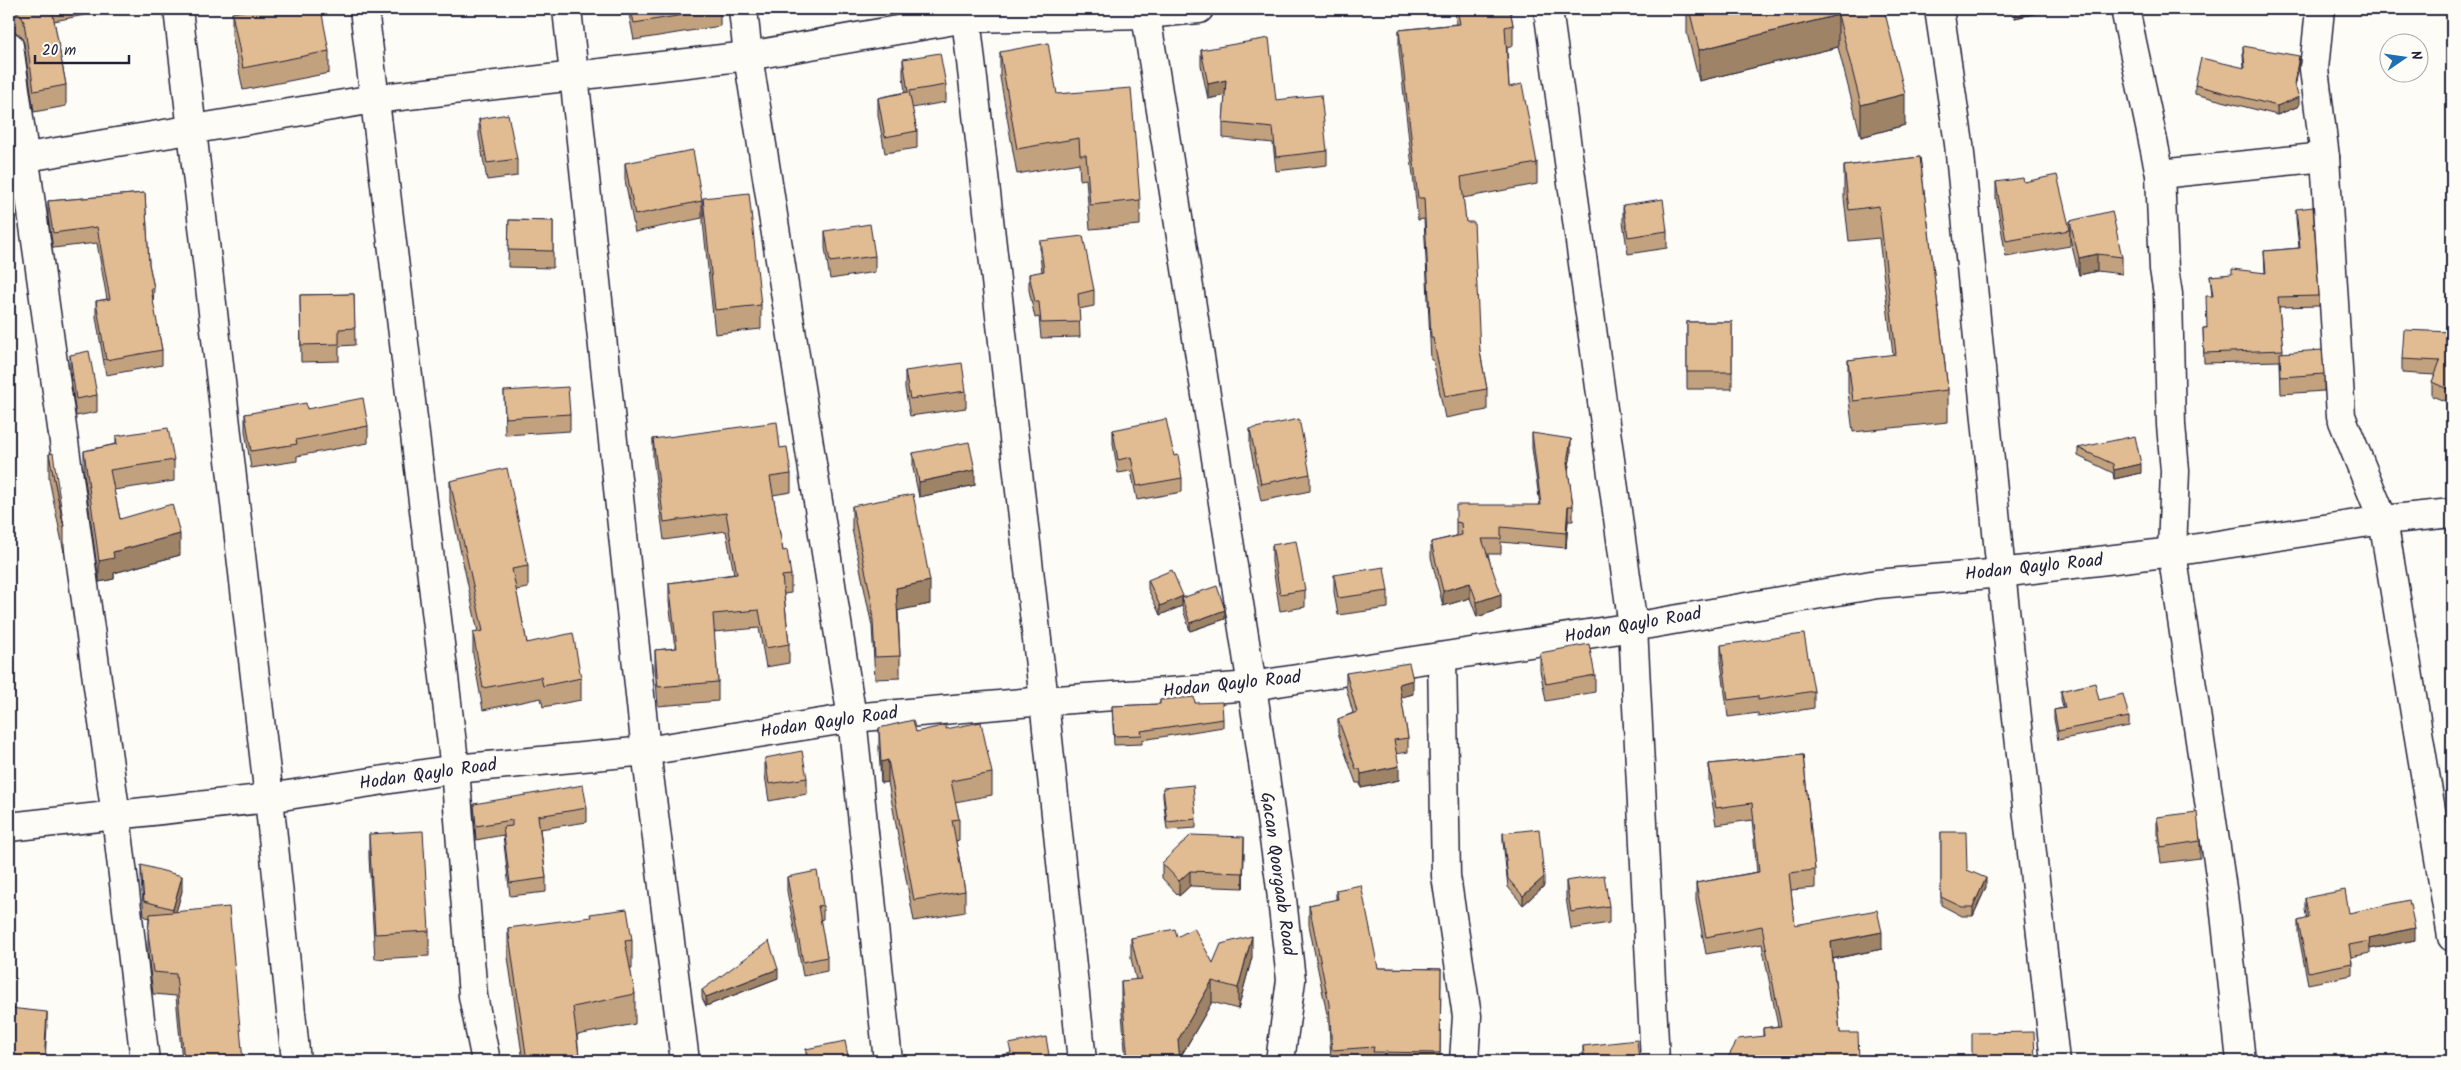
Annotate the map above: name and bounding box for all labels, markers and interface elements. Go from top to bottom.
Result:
scale bar [35,32,129,64]
north arrow [2378,32,2428,82]
text: 20 m [42,39,76,63]
text: N [2404,49,2427,62]
street label: Hodan Qaylo Road [1963,546,2106,590]
street label: Hodan Qaylo Road [1562,599,1705,652]
street label: Hodan Qaylo Road [1161,663,1304,707]
street label: Hodan Qaylo Road [758,699,901,747]
street label: Hodan Qaylo Road [357,751,500,799]
street label: Gacan Qoorgaab Road [1251,790,1303,959]

